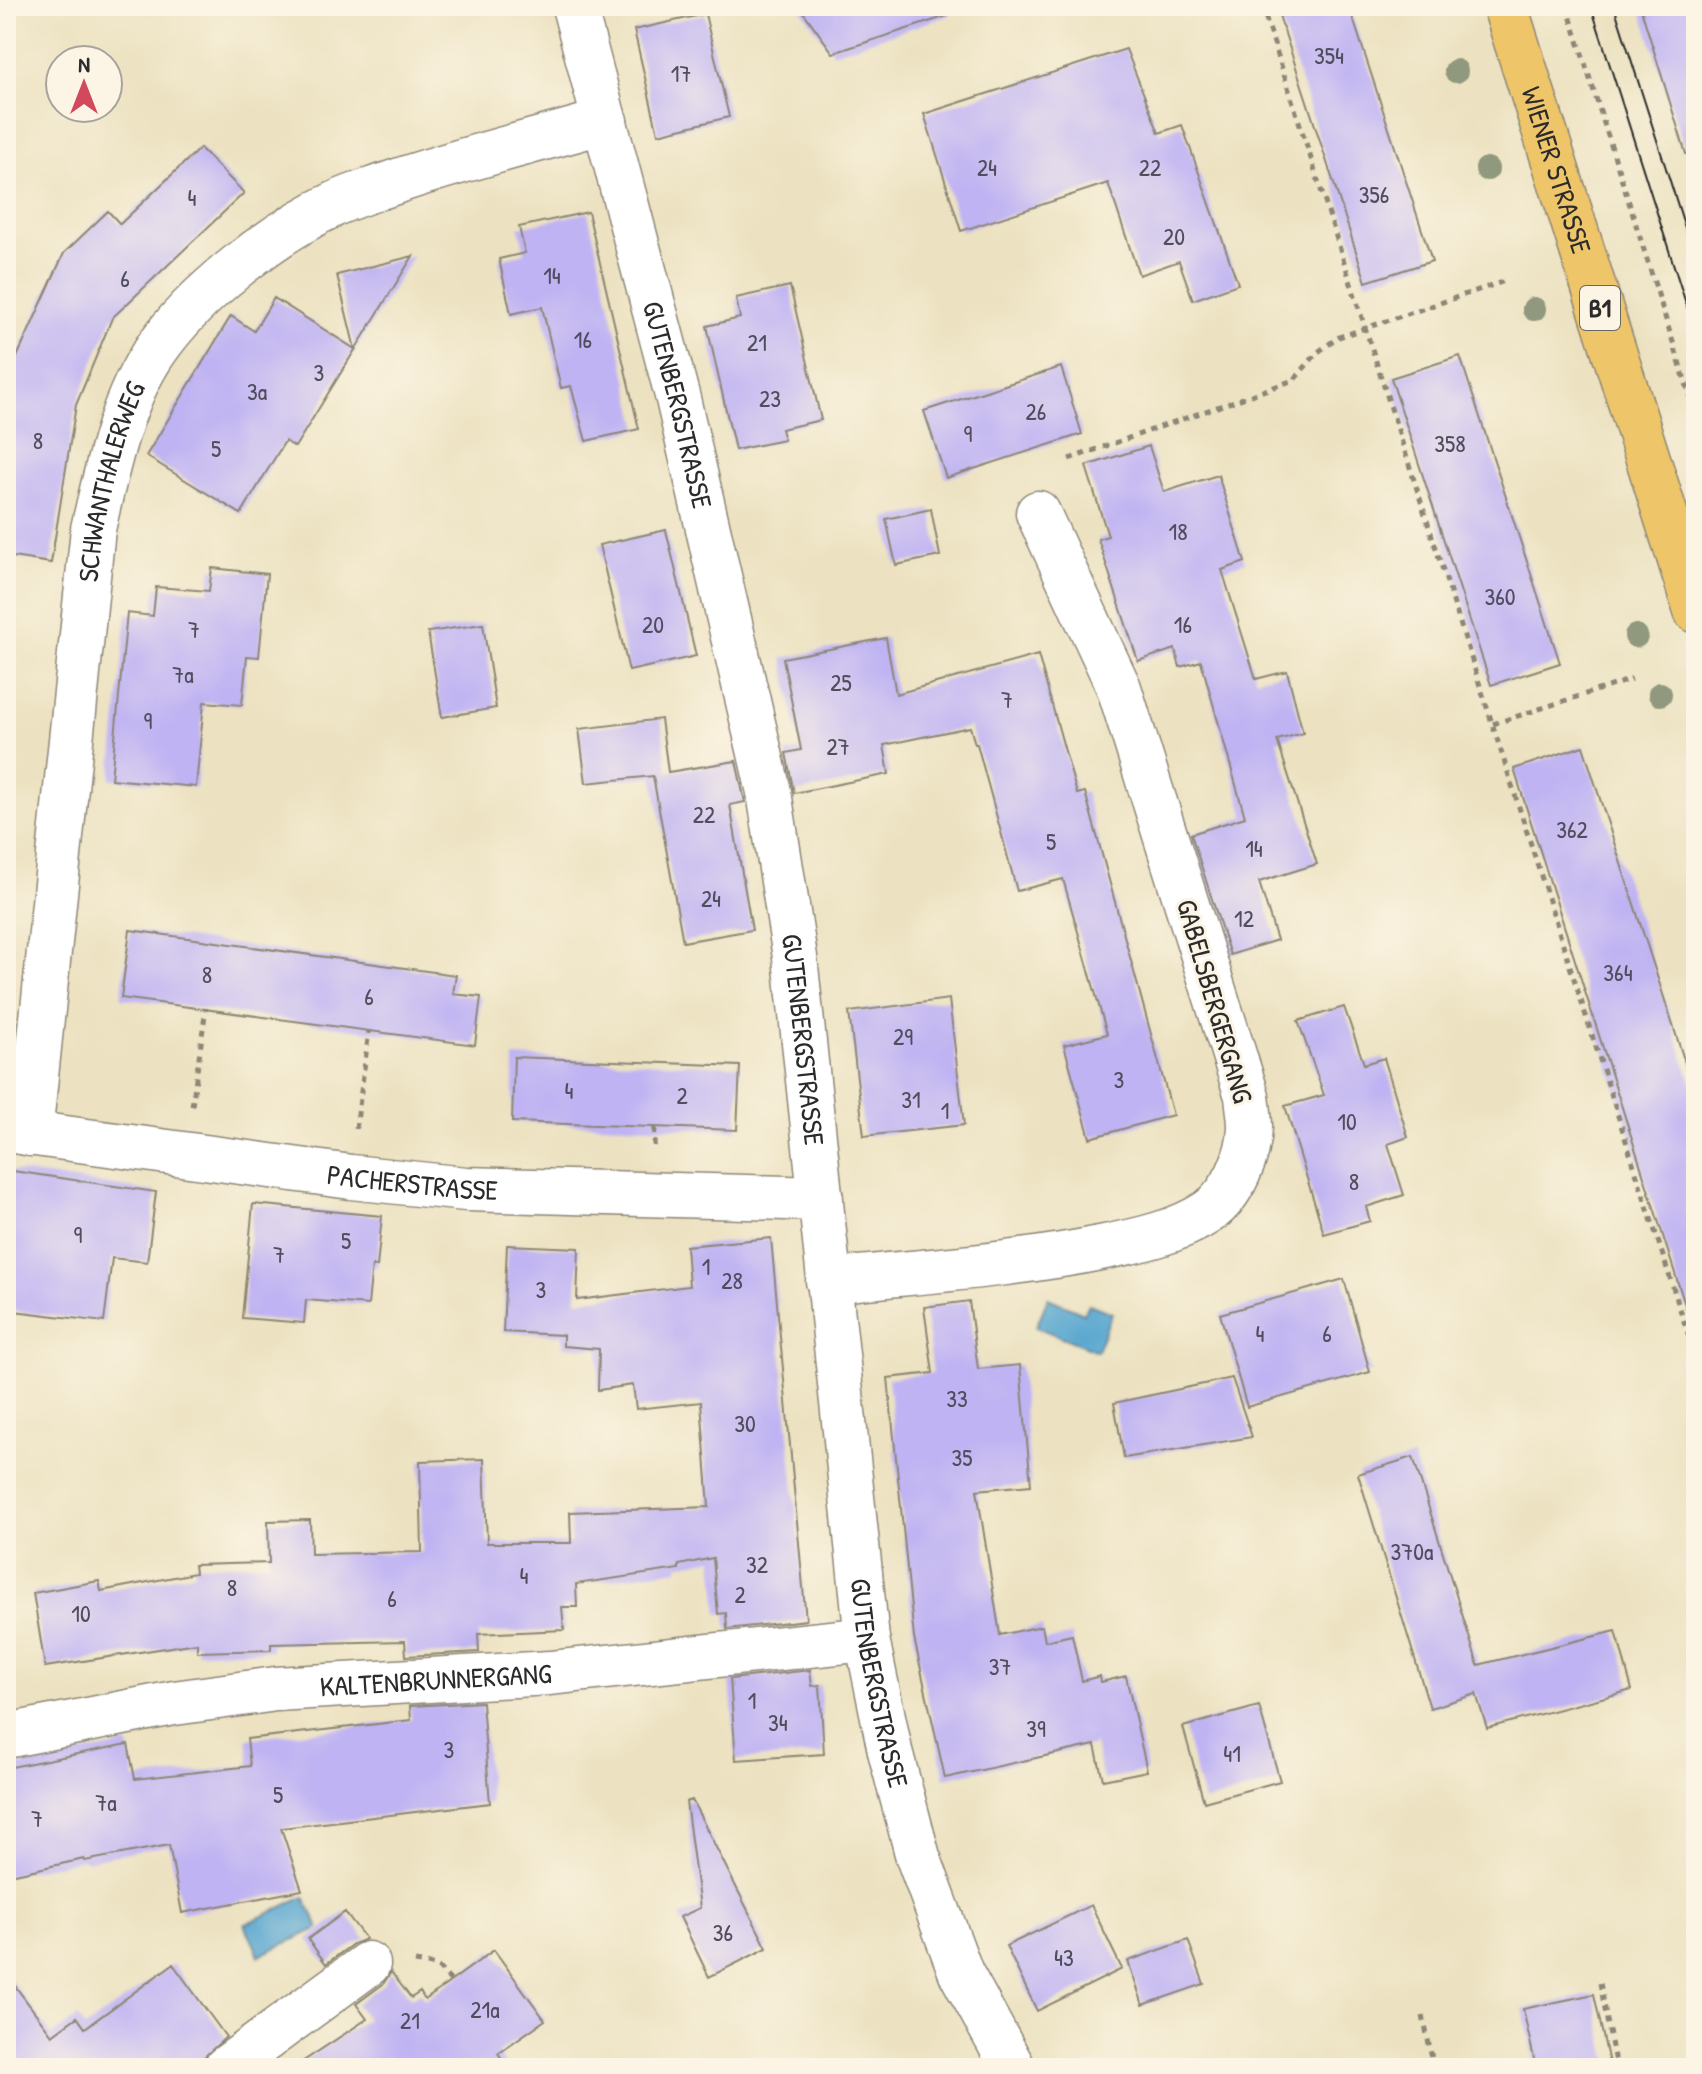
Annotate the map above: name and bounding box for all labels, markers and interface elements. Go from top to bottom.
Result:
house number: 354 [1314,39,1344,71]
north arrow [44,44,124,124]
text: N [78,49,90,79]
house number: 17 [671,57,691,89]
street label: WIENER STRASSE [1513,82,1601,258]
house number: 24 [977,151,997,183]
house number: 22 [1139,151,1161,183]
house number: 356 [1359,178,1389,210]
house number: 4 [188,181,197,213]
house number: 20 [1163,220,1185,252]
house number: 14 [543,259,561,291]
house number: 6 [120,262,130,294]
road number: B1 [1580,286,1620,330]
street label: GUTENBERGSTRASSE [634,297,722,512]
house number: 16 [574,323,592,355]
house number: 21 [747,326,767,358]
house number: 3 [314,356,324,388]
street label: SCHWANTHALERWEG [69,375,154,584]
house number: 3a [247,375,267,407]
house number: 23 [759,382,781,414]
house number: 26 [1026,395,1046,427]
house number: 9 [964,417,973,449]
house number: 8 [33,424,43,456]
house number: 358 [1434,427,1466,459]
house number: 5 [211,432,221,464]
house number: 18 [1168,515,1188,547]
house number: 360 [1484,580,1516,612]
house number: 20 [642,608,664,640]
house number: 16 [1174,608,1192,640]
house number: 7 [188,613,200,645]
house number: 7a [172,658,194,690]
house number: 25 [830,666,852,698]
house number: 7 [1001,683,1013,715]
house number: 9 [144,704,153,736]
house number: 27 [826,730,850,762]
house number: 22 [693,798,715,830]
house number: 362 [1556,813,1588,845]
house number: 5 [1046,825,1056,857]
house number: 14 [1245,832,1263,864]
house number: 24 [701,882,721,914]
street label: GABELSBERGERGANG [1168,895,1262,1108]
house number: 12 [1234,902,1254,934]
street label: GUTENBERGSTRASSE [773,931,834,1147]
house number: 364 [1603,956,1633,988]
house number: 8 [202,958,212,990]
house number: 6 [364,980,374,1012]
house number: 29 [893,1020,913,1052]
house number: 3 [1114,1063,1124,1095]
house number: 4 [565,1074,574,1106]
house number: 2 [676,1079,688,1111]
house number: 31 [901,1083,921,1115]
house number: 1 [941,1094,949,1126]
house number: 10 [1337,1105,1357,1137]
street label: PACHERSTRASSE [325,1155,498,1209]
house number: 8 [1349,1165,1359,1197]
house number: 9 [74,1218,83,1250]
house number: 5 [341,1224,351,1256]
house number: 7 [273,1238,285,1270]
house number: 1 [702,1250,710,1282]
house number: 28 [721,1264,743,1296]
house number: 3 [536,1273,546,1305]
house number: 4 [1256,1317,1265,1349]
house number: 6 [1322,1317,1332,1349]
house number: 33 [946,1382,968,1414]
house number: 30 [734,1407,756,1439]
house number: 35 [952,1441,972,1473]
house number: 370a [1391,1535,1433,1567]
house number: 32 [746,1548,768,1580]
house number: 4 [520,1559,529,1591]
house number: 8 [227,1571,237,1603]
street label: GUTENBERGSTRASSE [842,1576,918,1792]
house number: 2 [734,1578,746,1610]
house number: 6 [387,1582,397,1614]
house number: 10 [71,1597,91,1629]
house number: 37 [989,1650,1011,1682]
street label: KALTENBRUNNERGANG [319,1654,553,1705]
house number: 1 [748,1684,756,1716]
house number: 34 [768,1706,788,1738]
house number: 39 [1026,1712,1046,1744]
house number: 3 [444,1733,454,1765]
house number: 41 [1223,1737,1241,1769]
house number: 5 [273,1778,283,1810]
house number: 7a [95,1786,117,1818]
house number: 7 [31,1802,43,1834]
house number: 36 [713,1916,733,1948]
house number: 43 [1054,1941,1074,1973]
house number: 21a [470,1993,500,2025]
house number: 21 [400,2004,420,2036]

